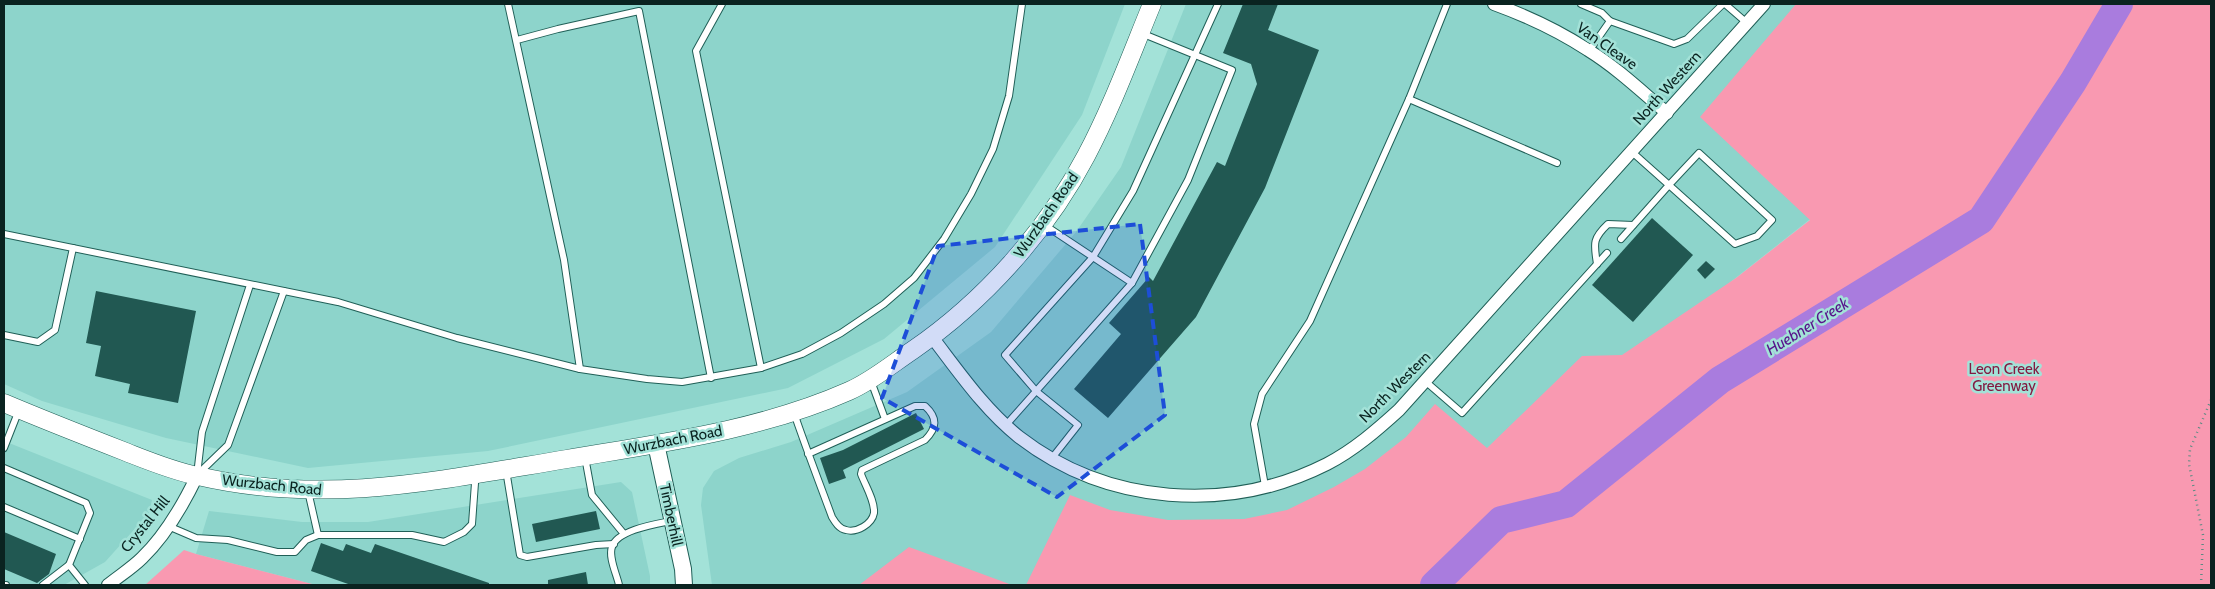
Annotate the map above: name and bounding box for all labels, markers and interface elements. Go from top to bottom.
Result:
street label: Van Cleave [1573,19,1641,74]
street label: North Western [1629,47,1705,129]
street label: Wurzbach Road [1010,169,1082,261]
water label: Huebner Creek [1763,293,1853,359]
street label: North Western [1356,348,1434,426]
park label: Leon Creek Greenway [1969,360,2040,395]
street label: Wurzbach Road [622,422,724,458]
street label: Wurzbach Road [221,471,323,499]
street label: Timberhill [656,482,686,548]
street label: Crystal Hill [117,492,174,556]

